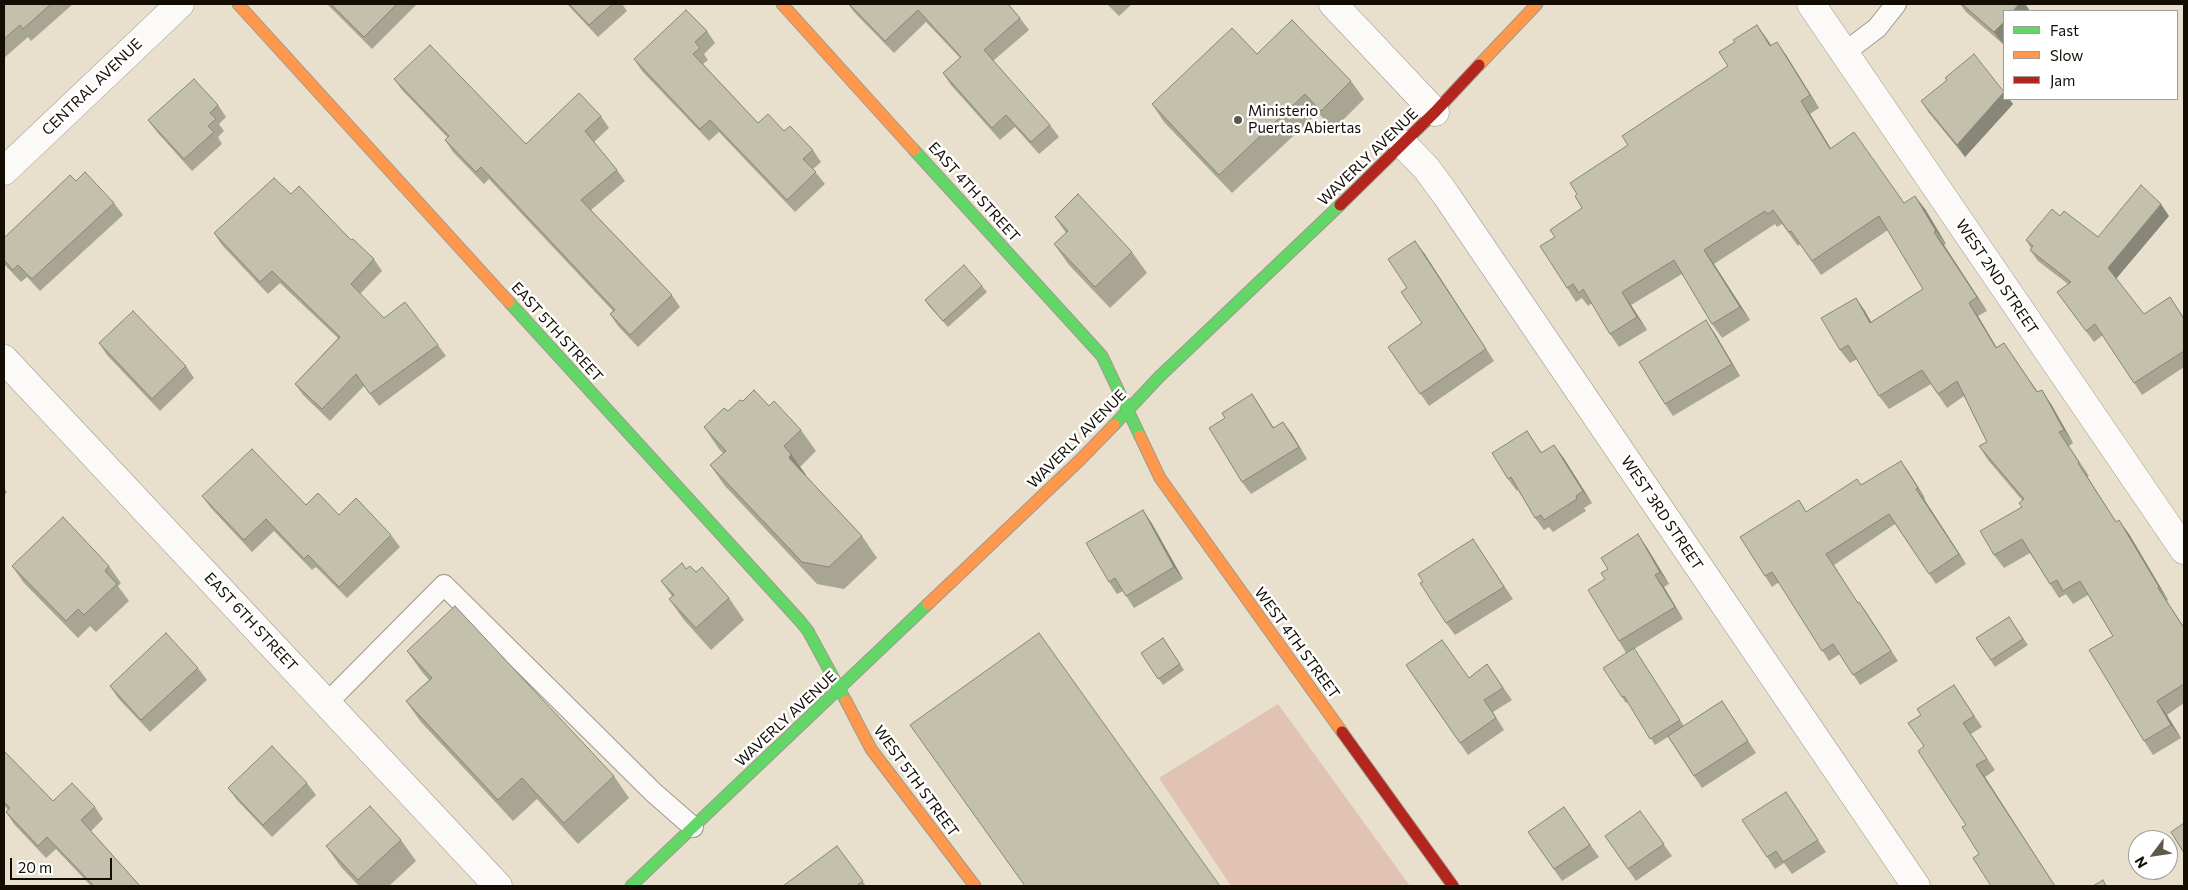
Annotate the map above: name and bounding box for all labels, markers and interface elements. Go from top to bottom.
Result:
legend [2003,10,2178,100]
text: Fast [2050,21,2079,39]
street label: CENTRAL AVENUE [38,35,146,139]
text: Slow [2050,46,2083,64]
text: Jam [2050,71,2075,89]
place label: Ministerio Puertas Abiertas [1248,102,1361,137]
street label: WAVERLY AVENUE [1314,105,1422,209]
marker: Ministerio Puertas Abiertas [1232,114,1244,126]
street label: EAST 4TH STREET [924,138,1024,246]
street label: WEST 2ND STREET [1952,216,2042,338]
street label: EAST 5TH STREET [507,278,607,386]
street label: WAVERLY AVENUE [1024,386,1130,492]
street label: WEST 3RD STREET [1617,453,1707,573]
street label: EAST 6TH STREET [201,569,301,675]
street label: WEST 4TH STREET [1251,584,1343,702]
street label: WAVERLY AVENUE [732,667,840,771]
street label: WEST 5TH STREET [870,722,962,840]
north arrow [2128,830,2178,880]
scale bar [12,848,115,880]
text: N [2131,854,2151,871]
text: 20 m [18,858,52,876]

